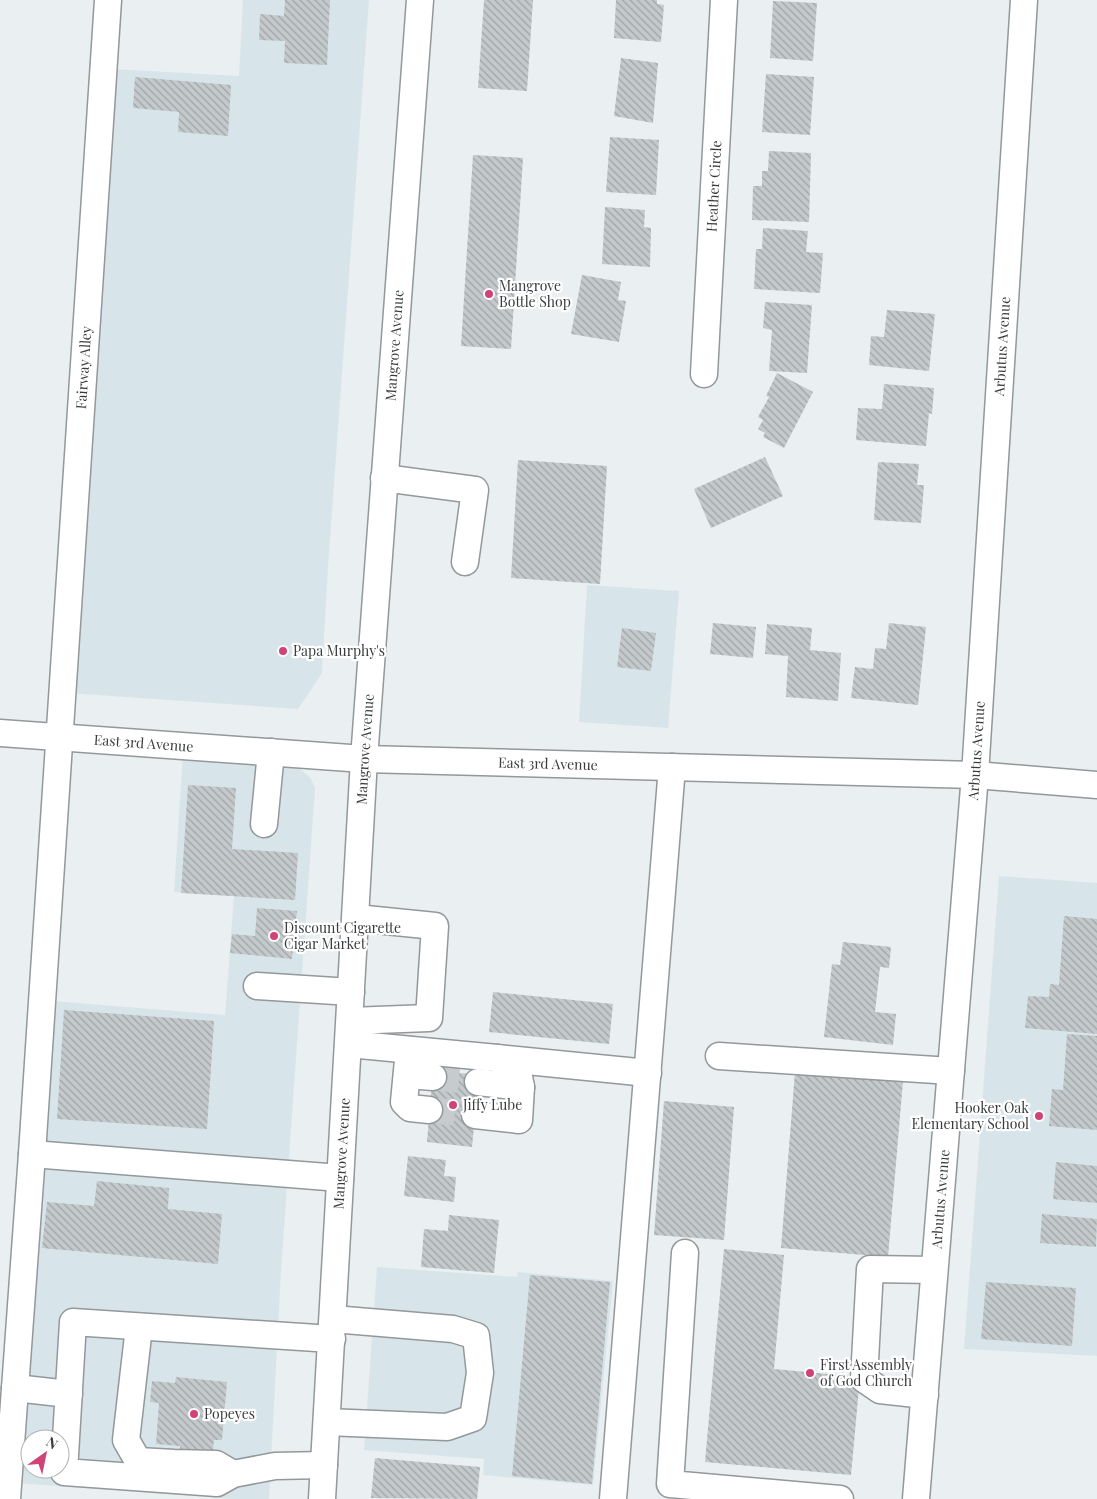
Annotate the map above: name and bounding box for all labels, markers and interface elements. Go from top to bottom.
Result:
street label: Heather Circle [702,140,725,233]
place label: Mangrove Bottle Shop [499,276,571,311]
marker: Mangrove Bottle Shop [483,288,495,300]
street label: Mangrove Avenue [380,289,408,402]
street label: Arbutus Avenue [989,296,1014,397]
street label: Fairway Alley [71,325,96,410]
place label: Papa Murphy's [293,641,385,660]
marker: Papa Murphy's [277,645,289,657]
street label: Mangrove Avenue [351,693,378,805]
street label: Arbutus Avenue [963,700,989,802]
street label: East 3rd Avenue [93,730,194,756]
street label: East 3rd Avenue [498,753,598,774]
place label: Discount Cigarette Cigar Market [284,918,401,953]
marker: Discount Cigarette Cigar Market [268,930,280,942]
place label: Jiffy Lube [462,1095,522,1114]
street label: Mangrove Avenue [328,1097,354,1210]
place label: Hooker Oak Elementary School [912,1098,1029,1133]
marker: Jiffy Lube [447,1099,459,1111]
marker: Hooker Oak Elementary School [1033,1110,1045,1122]
street label: Arbutus Avenue [926,1149,953,1250]
place label: First Assembly of God Church [820,1355,913,1390]
marker: First Assembly of God Church [804,1367,816,1379]
place label: Popeyes [204,1404,255,1423]
marker: Popeyes [188,1408,200,1420]
north arrow [20,1429,70,1479]
text: N [43,1432,62,1453]

